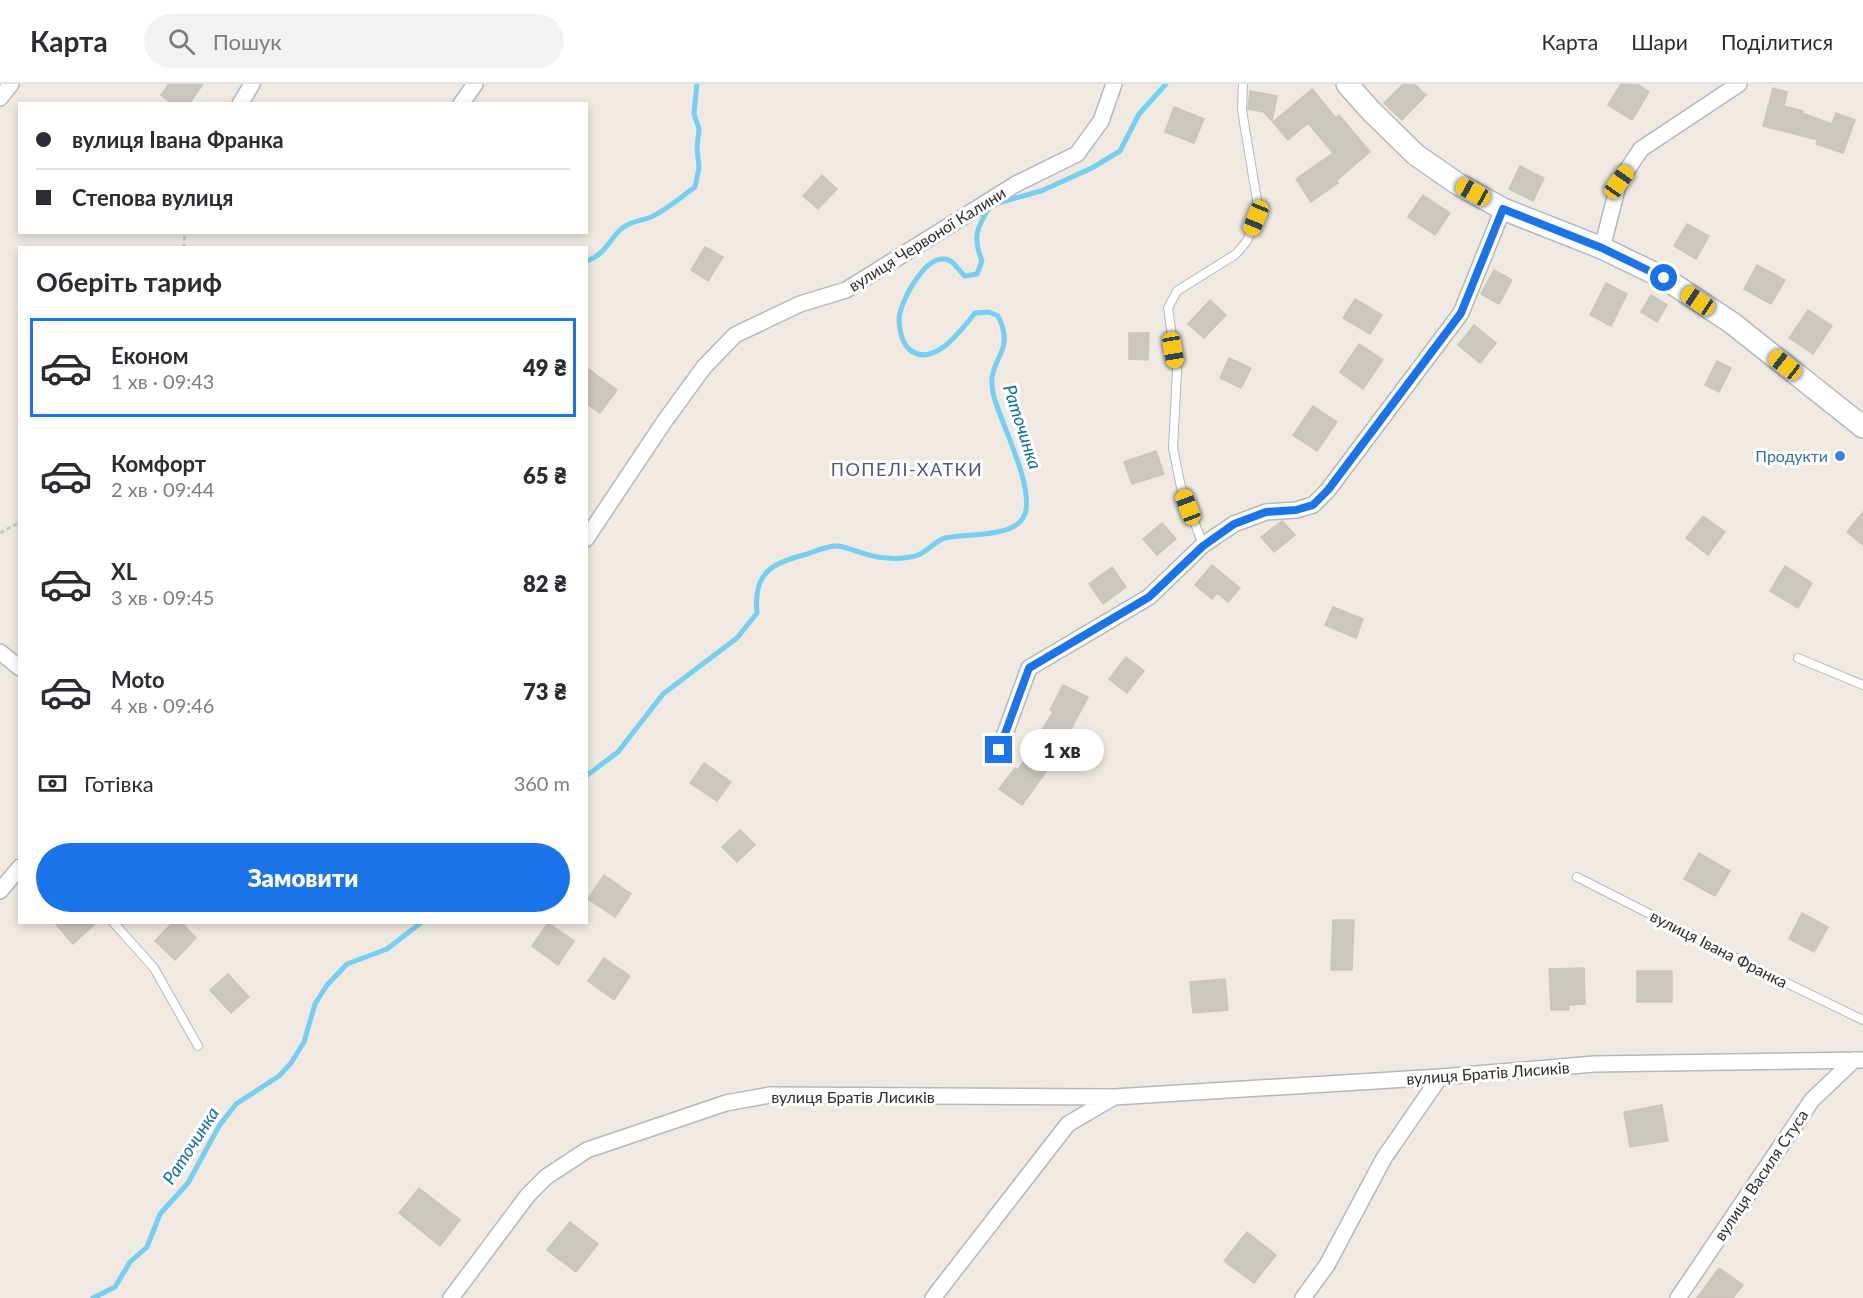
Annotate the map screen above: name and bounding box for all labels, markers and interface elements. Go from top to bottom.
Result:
search box [144,14,564,68]
text: Карта [30,24,108,58]
icon: search [165,25,198,58]
text: Пошук [213,28,282,55]
text: Карта [1542,29,1598,54]
text: Шари [1631,29,1688,54]
text: Поділитися [1721,29,1833,54]
text: вулиця Івана Франка [72,126,284,153]
car [1601,162,1637,202]
car [1453,175,1493,209]
street label: вулиця Червоної Калини [845,182,1009,295]
text: Степова вулиця [72,184,233,211]
car [1241,198,1271,238]
route start [1650,264,1677,291]
text: Оберіть тариф [36,265,222,298]
car [1678,283,1718,319]
car [1161,331,1185,369]
icon: car [39,341,93,395]
text: Економ [111,342,189,369]
car [1765,347,1805,383]
text: 49 ₴ [523,354,567,381]
text: 1 хв · 09:43 [111,369,214,393]
water label: Раточинка [999,382,1047,472]
place label: Продукти [1755,446,1828,465]
icon: car [39,449,93,503]
marker: Продукти [1833,449,1847,463]
text: Комфорт [111,450,206,477]
district label: ПОПЕЛІ-ХАТКИ [831,458,983,480]
text: 65 ₴ [523,462,567,489]
text: 2 хв · 09:44 [111,477,214,501]
car [1173,487,1203,527]
icon: car [39,557,93,611]
text: XL [111,558,137,585]
text: 82 ₴ [523,570,567,597]
text: 3 хв · 09:45 [111,585,214,609]
icon: car [39,665,93,719]
text: Moto [111,666,165,693]
text: 73 ₴ [523,678,567,705]
text: 4 хв · 09:46 [111,693,214,717]
callout: 1 хв [1020,729,1104,771]
route end [985,736,1012,763]
text: 1 хв [1043,738,1081,762]
icon: cash [36,767,69,800]
text: Готівка [84,770,154,797]
text: 360 m [514,771,570,795]
button: Замовити [36,843,570,912]
street label: вулиця Івана Франка [1648,906,1791,991]
street label: вулиця Братів Лисиків [1406,1057,1570,1088]
street label: вулиця Братів Лисиків [771,1087,935,1106]
water label: Раточинка [157,1103,223,1188]
street label: вулиця Василя Стуса [1710,1106,1811,1244]

